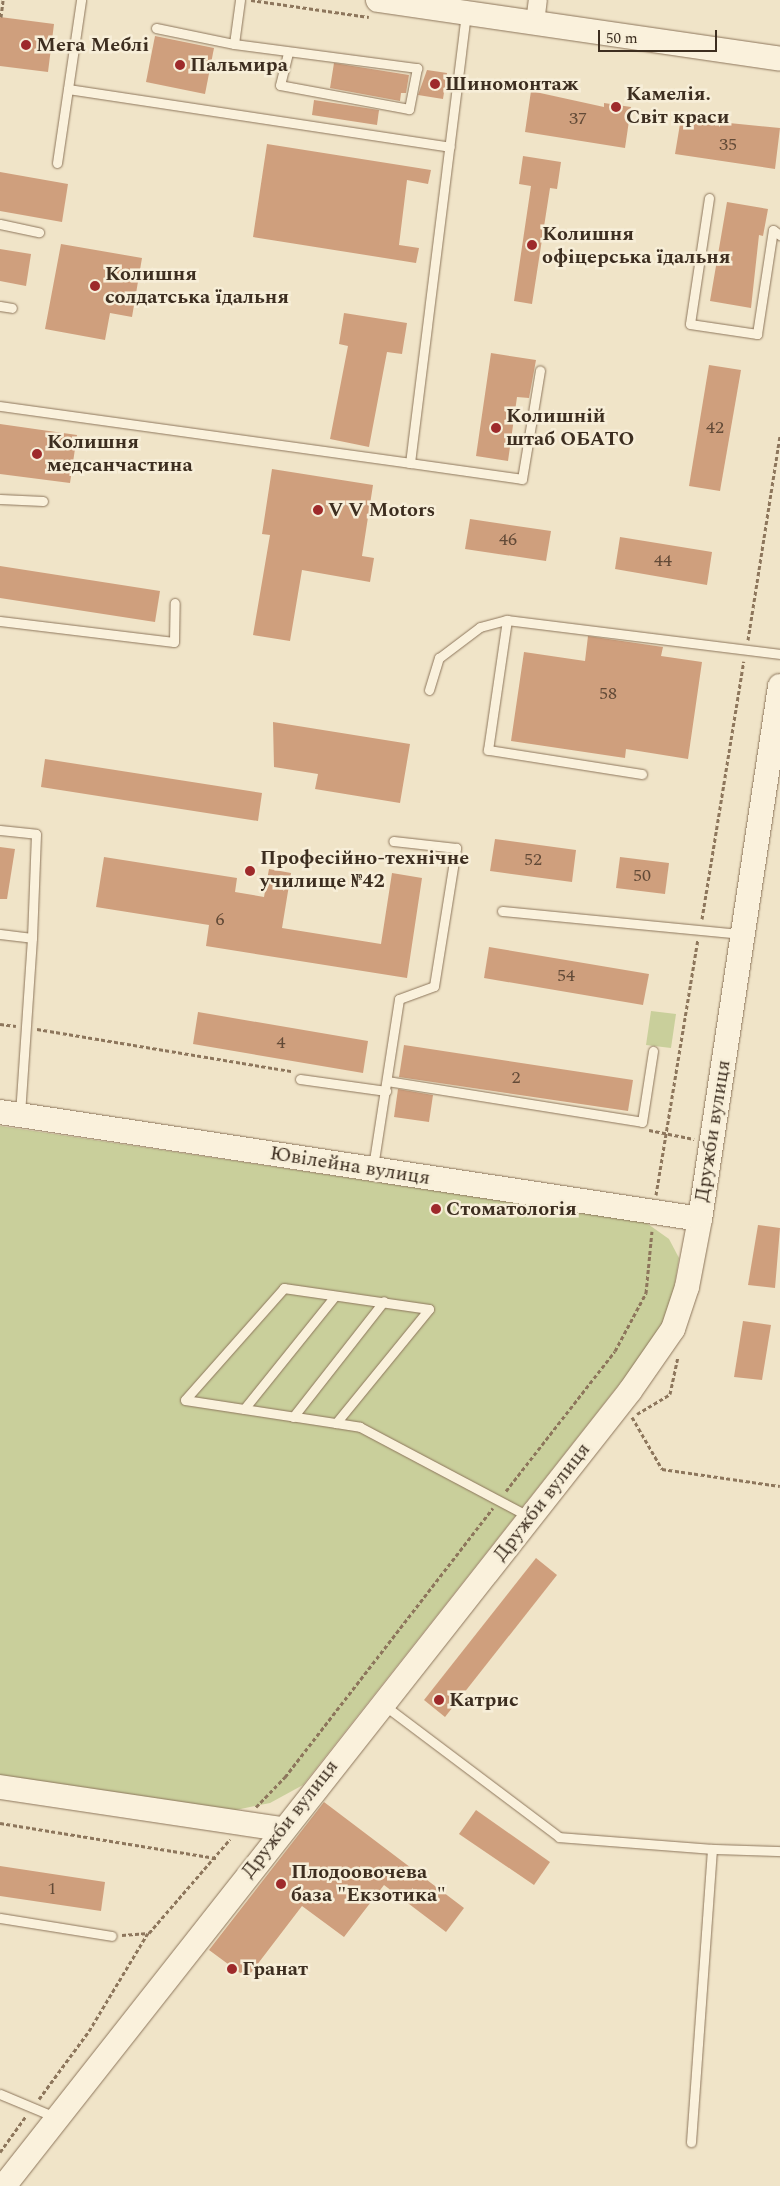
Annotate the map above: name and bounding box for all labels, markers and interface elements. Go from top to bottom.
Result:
scale bar [600,20,719,52]
text: 50 m [606,27,638,50]
place label: Мега Меблi [36,33,149,57]
marker: Мега Меблi [20,39,32,51]
place label: Пальмира [190,53,288,77]
marker: Пальмира [174,59,186,71]
place label: Шиномонтаж [445,72,579,96]
marker: Шиномонтаж [429,78,441,90]
place label: Камелія. Світ краси [626,83,729,130]
marker: Камелія. Світ краси [610,101,622,113]
house number: 37 [569,108,587,130]
house number: 35 [719,134,737,156]
place label: Колишня офіцерська їдальня [542,222,730,269]
marker: Колишня офіцерська їдальня [526,239,538,251]
place label: Колишня солдатська їдальня [105,262,289,309]
marker: Колишня солдатська їдальня [89,280,101,292]
place label: Колишній штаб ОБАТО [506,404,634,451]
house number: 42 [706,417,724,439]
marker: Колишній штаб ОБАТО [490,422,502,434]
place label: Колишня медсанчастина [47,430,193,477]
marker: Колишня медсанчастина [31,448,43,460]
place label: V V Motors [328,498,435,522]
marker: V V Motors [312,504,324,516]
house number: 46 [499,529,517,551]
house number: 44 [654,550,672,572]
house number: 58 [599,683,617,705]
place label: Професійно-технічне училище №42 [260,847,469,894]
house number: 52 [524,849,542,871]
marker: Професійно-технічне училище №42 [244,865,256,877]
house number: 50 [633,865,651,887]
house number: 6 [216,909,224,931]
house number: 54 [557,965,575,987]
house number: 4 [277,1032,285,1054]
street label: Дружби вулиця [690,1058,736,1204]
house number: 2 [512,1067,520,1089]
street label: Ювілейна вулиця [268,1142,432,1190]
place label: Стоматологія [446,1197,577,1221]
marker: Стоматологія [430,1203,442,1215]
street label: Дружби вулиця [488,1438,596,1566]
place label: Катрис [449,1688,519,1712]
marker: Катрис [433,1694,445,1706]
street label: Дружби вулиця [236,1755,344,1883]
place label: Плодоовочева база "Екзотика" [291,1860,446,1907]
house number: 1 [48,1878,56,1900]
marker: Плодоовочева база "Екзотика" [275,1878,287,1890]
place label: Гранат [242,1957,308,1981]
marker: Гранат [226,1963,238,1975]

